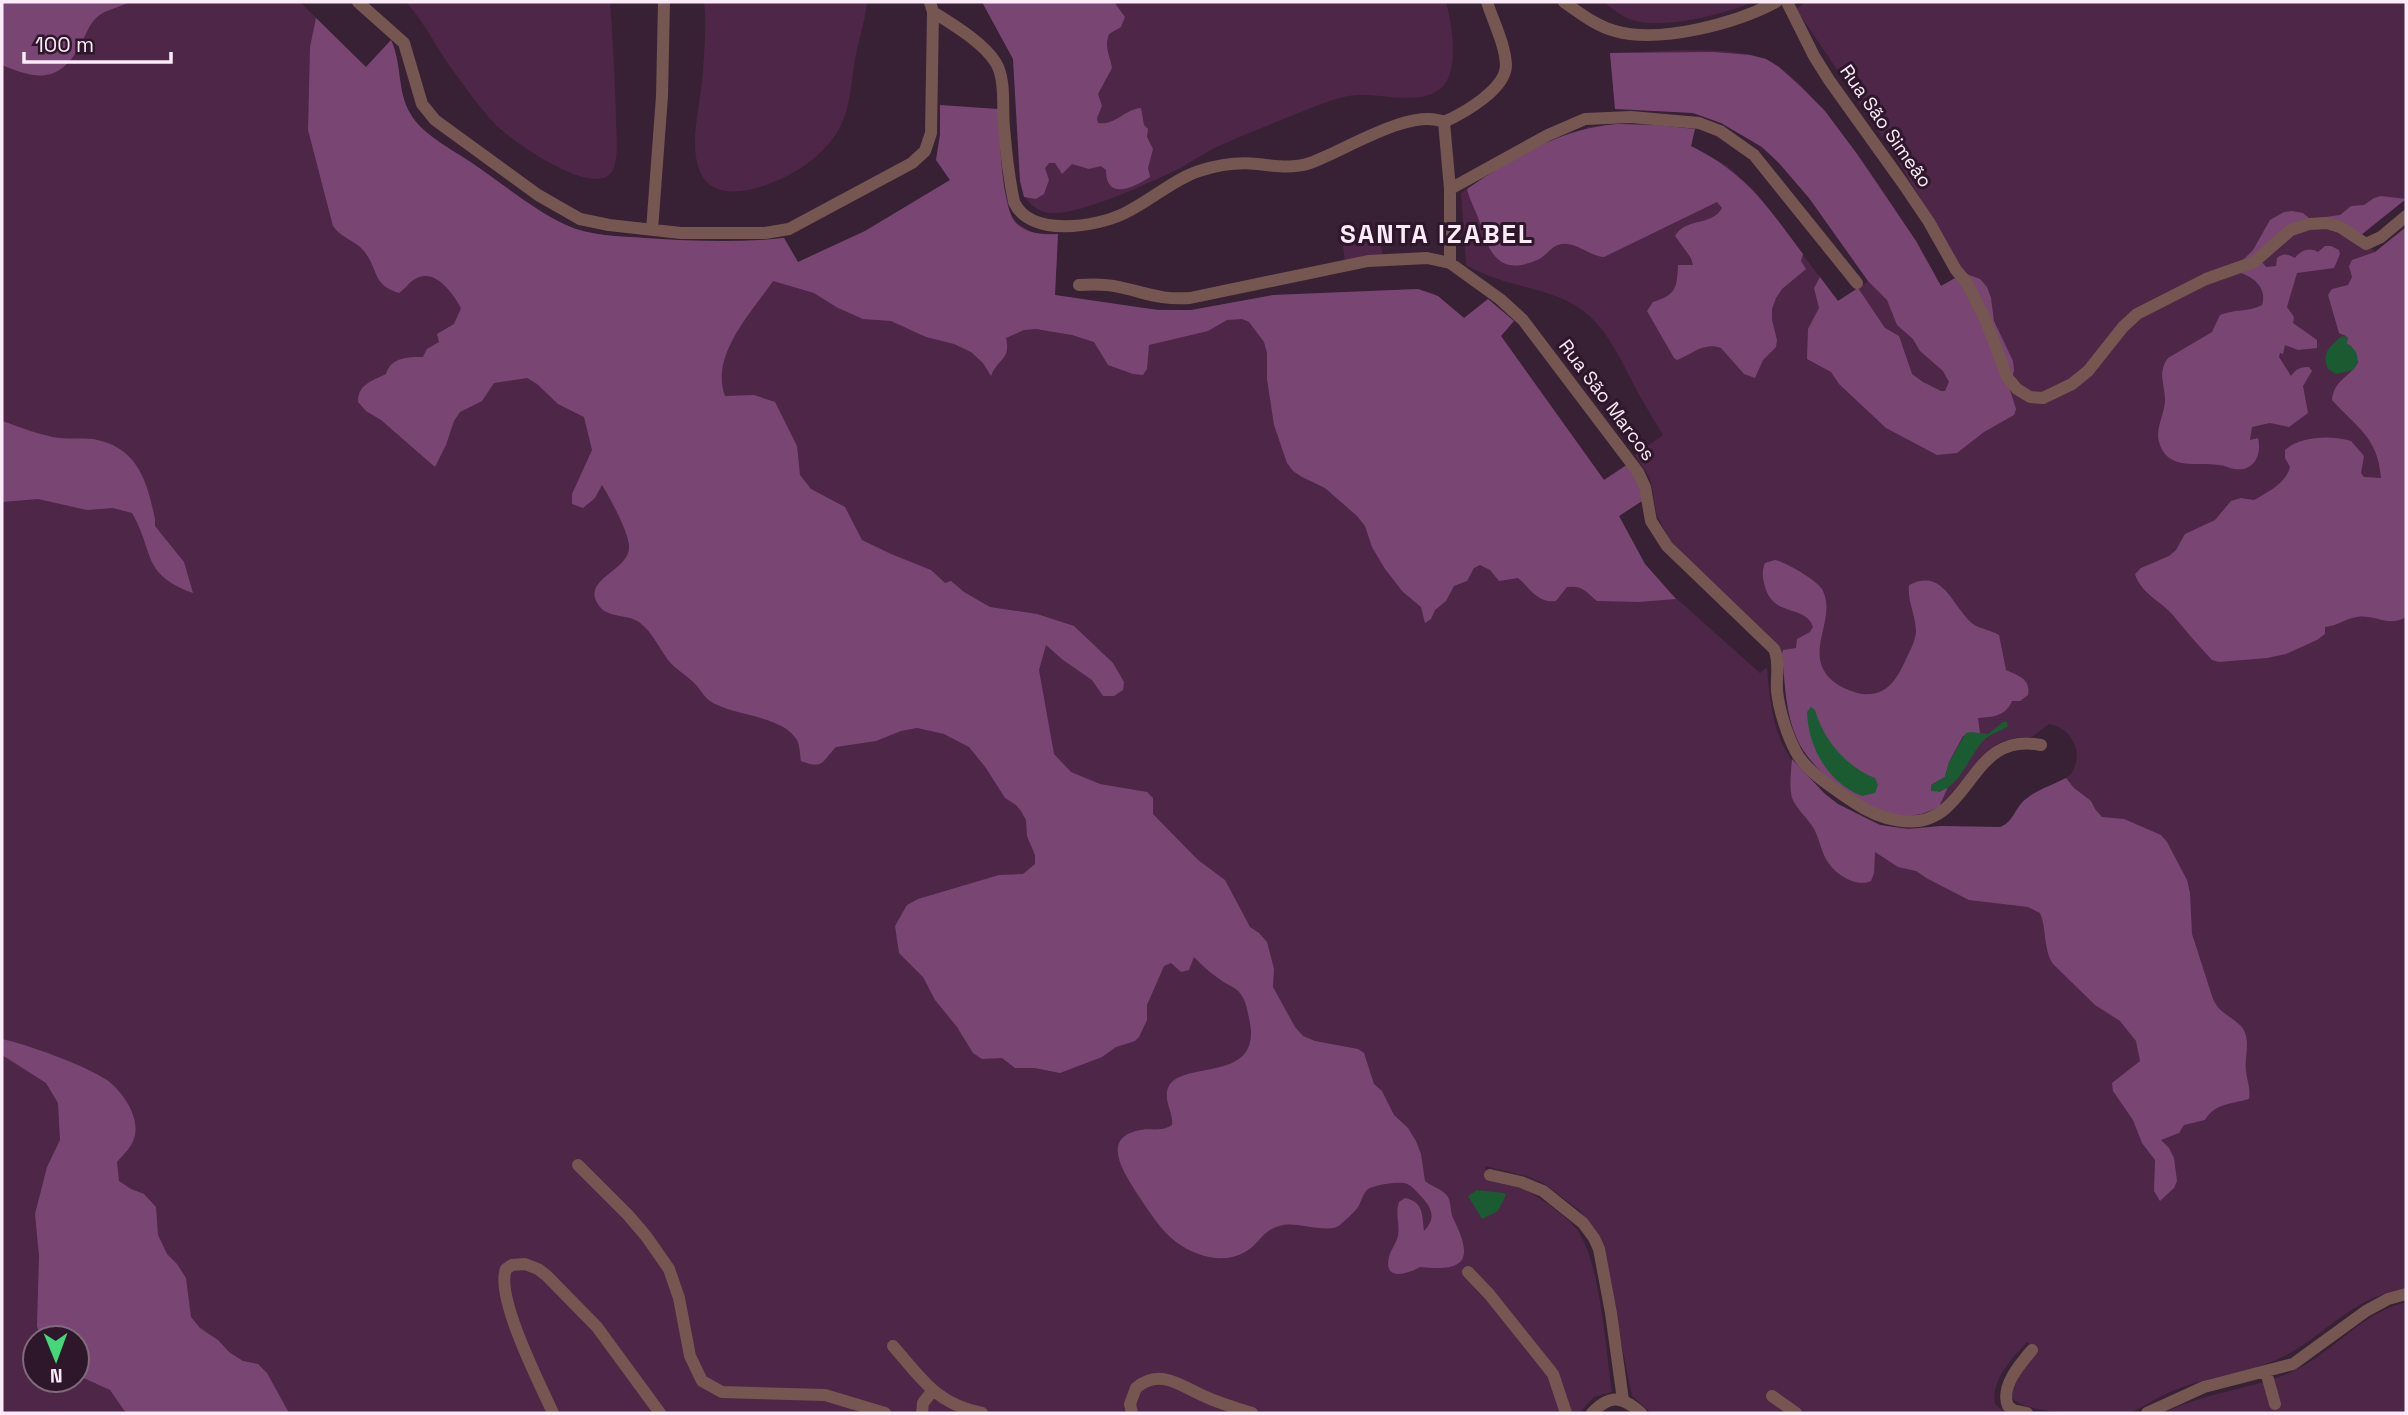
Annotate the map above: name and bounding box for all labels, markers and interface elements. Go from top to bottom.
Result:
scale bar [24,21,172,65]
text: 100 m [35,31,94,58]
street label: Rua São Simeão [1834,60,1938,192]
district label: SANTA IZABEL [1340,217,1534,251]
street label: Rua São Marcos [1553,334,1661,466]
north arrow [21,1324,91,1394]
text: N [50,1363,63,1388]

